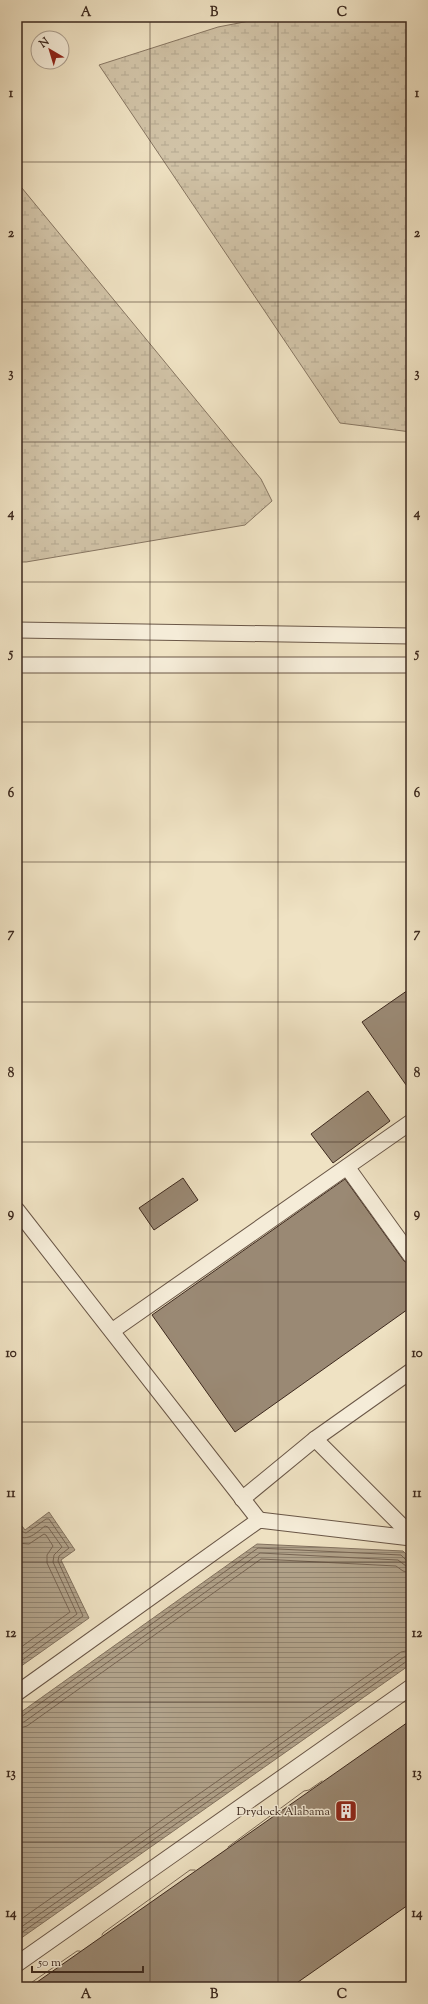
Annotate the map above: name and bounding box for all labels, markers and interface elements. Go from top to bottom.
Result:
text: A [81,4,92,22]
text: B [210,4,219,22]
text: C [337,4,347,22]
north arrow [30,30,70,70]
text: N [35,34,53,53]
text: 1 [9,85,14,103]
text: 1 [415,85,420,103]
text: 2 [8,225,15,243]
text: 2 [414,225,421,243]
text: 3 [8,365,14,383]
text: 3 [414,365,420,383]
text: 4 [7,505,15,523]
text: 4 [413,505,421,523]
text: 5 [8,645,14,663]
text: 5 [414,645,420,663]
text: 6 [8,785,15,803]
text: 6 [414,785,421,803]
text: 7 [8,925,15,943]
text: 7 [414,925,421,943]
text: 8 [8,1065,15,1083]
text: 8 [414,1065,421,1083]
text: 9 [8,1205,15,1223]
text: 9 [414,1205,421,1223]
text: 10 [5,1345,17,1363]
text: 10 [411,1345,423,1363]
text: 11 [7,1485,16,1503]
text: 11 [413,1485,422,1503]
text: 12 [6,1625,17,1643]
text: 12 [412,1625,423,1643]
text: 13 [6,1765,16,1783]
text: 13 [412,1765,422,1783]
building icon: Drydock Alabama [333,1798,359,1824]
place label: Drydock Alabama [237,1803,330,1821]
text: 14 [6,1905,17,1923]
text: 14 [412,1905,423,1923]
scale bar [32,1948,143,1974]
text: 50 m [37,1954,61,1972]
text: A [81,1986,92,2004]
text: B [210,1986,219,2004]
text: C [337,1986,347,2004]

